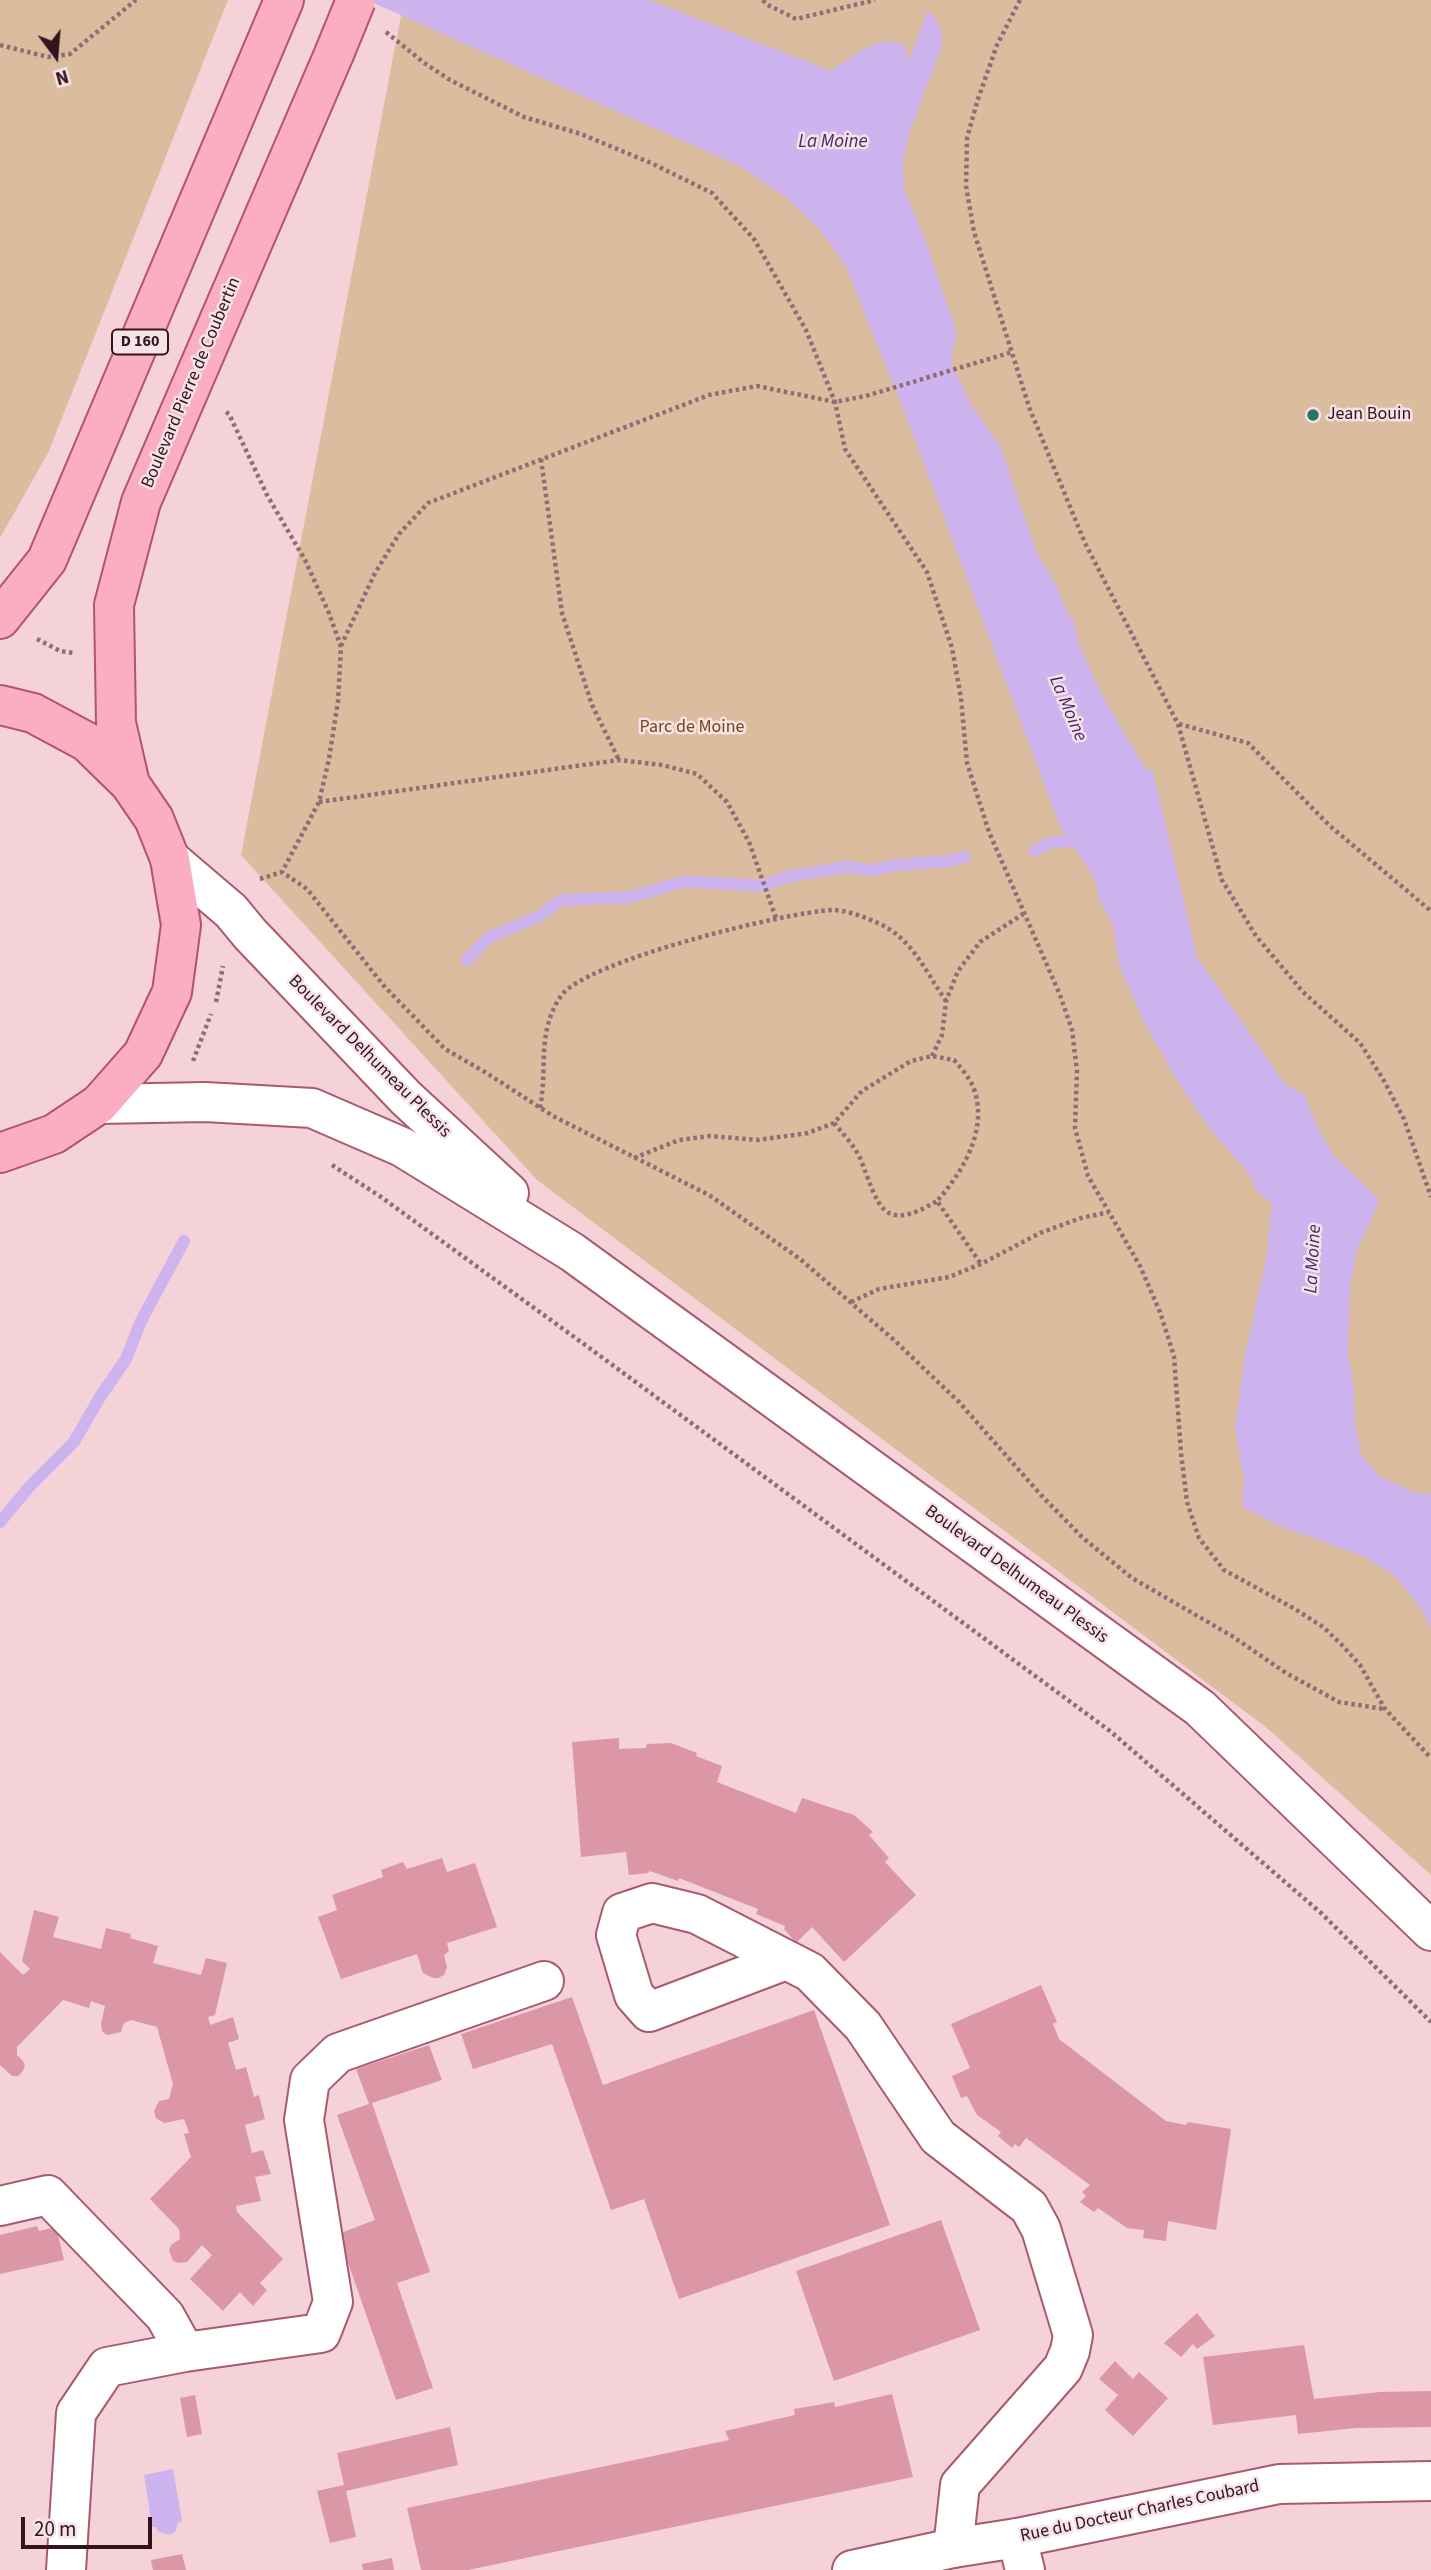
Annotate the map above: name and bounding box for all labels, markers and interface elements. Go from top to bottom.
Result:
north arrow [21,21,91,91]
text: N [52,62,72,91]
water label: La Moine [798,132,868,154]
street label: Boulevard Pierre de Coubertin [138,274,246,492]
road number: D 160 [112,330,168,354]
place label: Jean Bouin [1327,404,1411,426]
marker: Jean Bouin [1305,407,1321,423]
water label: La Moine [1043,673,1091,745]
park label: Parc de Moine [640,717,744,739]
street label: Boulevard Delhumeau Plessis [283,971,455,1143]
water label: La Moine [1301,1224,1327,1294]
street label: Boulevard Delhumeau Plessis [920,1501,1112,1649]
street label: Rue du Docteur Charles Coubard [1018,2476,1262,2548]
scale bar [24,2504,156,2548]
text: 20 m [34,2514,76,2544]

